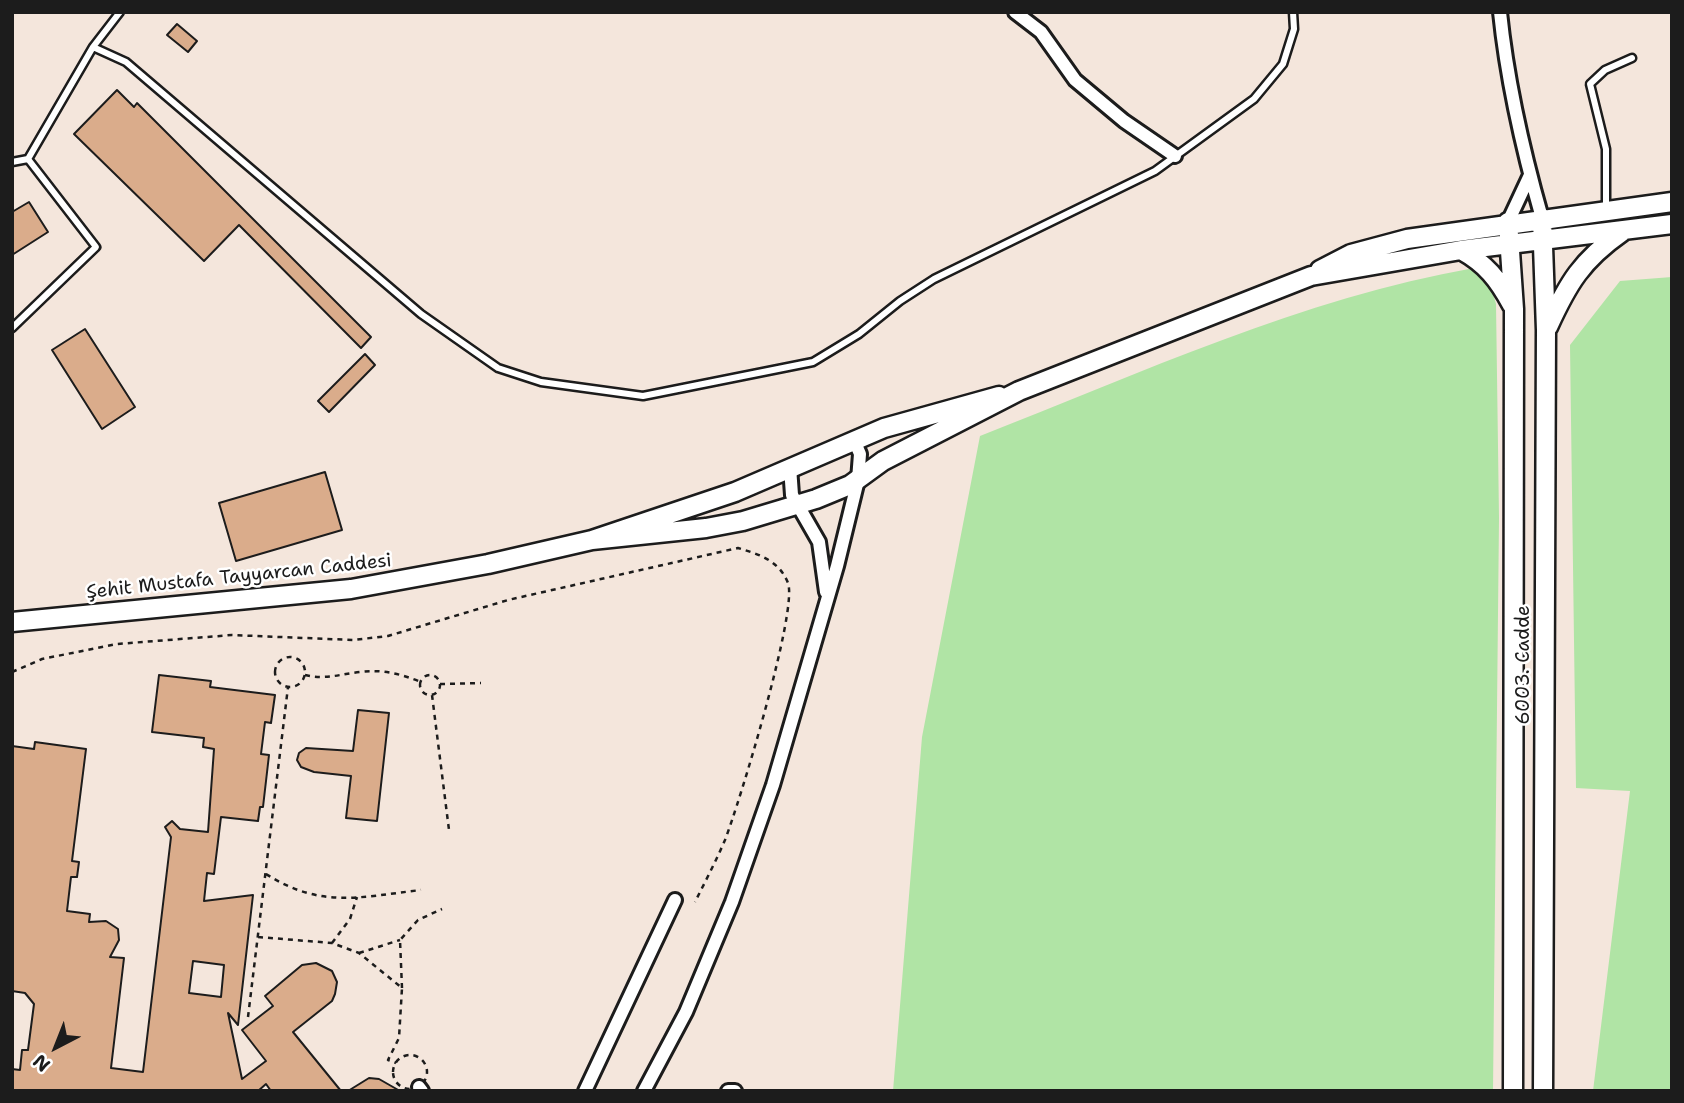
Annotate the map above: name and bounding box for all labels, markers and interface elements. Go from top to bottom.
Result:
street label: Şehit Mustafa Tayyarcan Caddesi [85,550,393,604]
street label: 6003. Cadde [1513,605,1535,725]
north arrow [21,1012,91,1082]
text: N [28,1049,56,1077]

